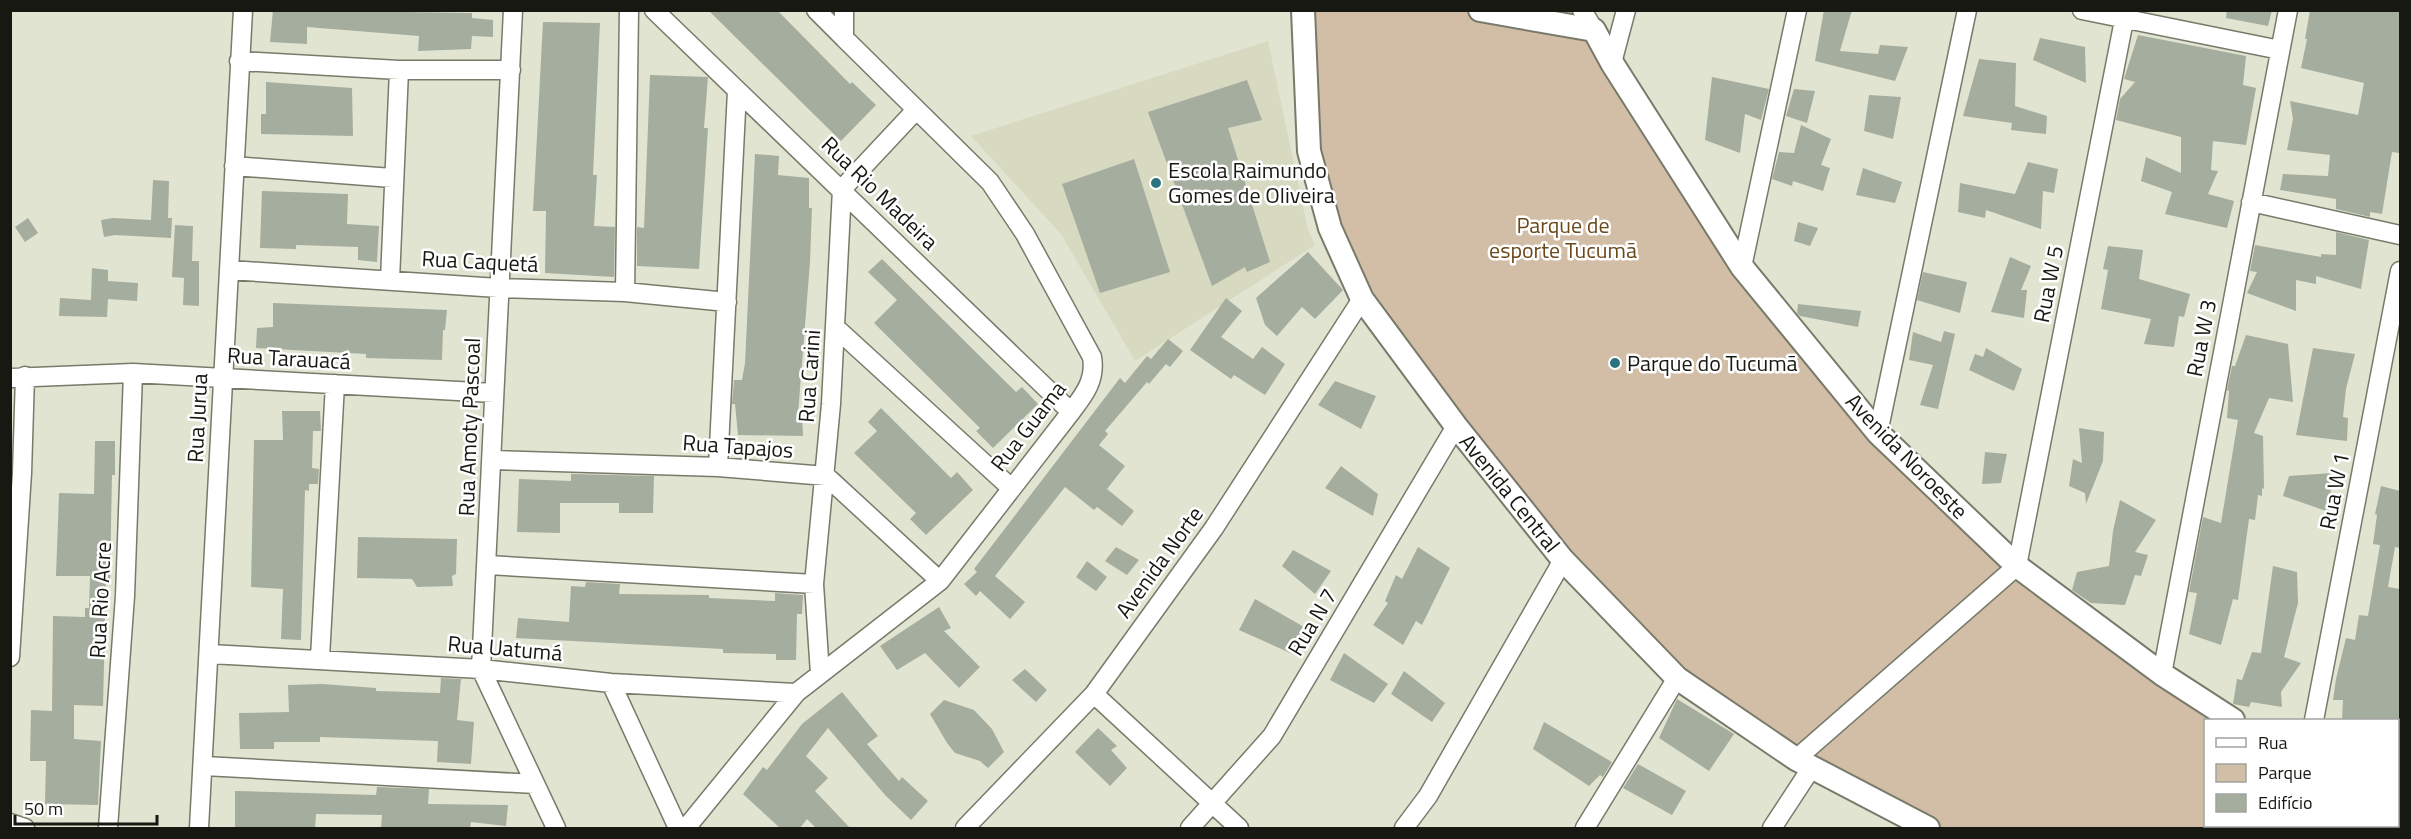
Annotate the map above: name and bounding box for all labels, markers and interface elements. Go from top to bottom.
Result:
street label: Rua Rio Madeira [814,128,946,258]
place label: Escola Raimundo Gomes de Oliveira [1168,153,1335,212]
marker: Escola Raimundo Gomes de Oliveira [1149,176,1163,190]
park label: Parque de esporte Tucumã [1489,208,1637,267]
street label: Rua Caquetá [421,241,539,281]
street label: Rua W 5 [2024,243,2072,325]
street label: Rua W 3 [2177,297,2225,379]
street label: Rua Carini [789,328,829,424]
street label: Rua Amoty Pascoal [449,337,489,517]
street label: Rua Tarauacá [226,338,352,378]
place label: Parque do Tucumã [1627,346,1798,380]
marker: Parque do Tucumã [1608,356,1622,370]
street label: Rua Jurua [178,372,216,464]
street label: Rua Guama [982,373,1074,479]
street label: Avenida Noroeste [1838,385,1976,527]
street label: Rua Tapajos [681,425,795,467]
street label: Avenida Central [1451,426,1569,560]
street label: Rua W 1 [2310,450,2358,532]
street label: Avenida Norte [1107,499,1211,625]
street label: Rua Rio Acre [80,541,120,659]
street label: Rua N 7 [1279,582,1345,662]
street label: Rua Uatumá [446,626,564,670]
legend [2204,719,2399,827]
text: Rua [2258,729,2288,756]
text: Parque [2258,759,2312,786]
scale bar [15,788,158,826]
text: Edifício [2258,789,2312,816]
text: 50 m [24,795,63,822]

